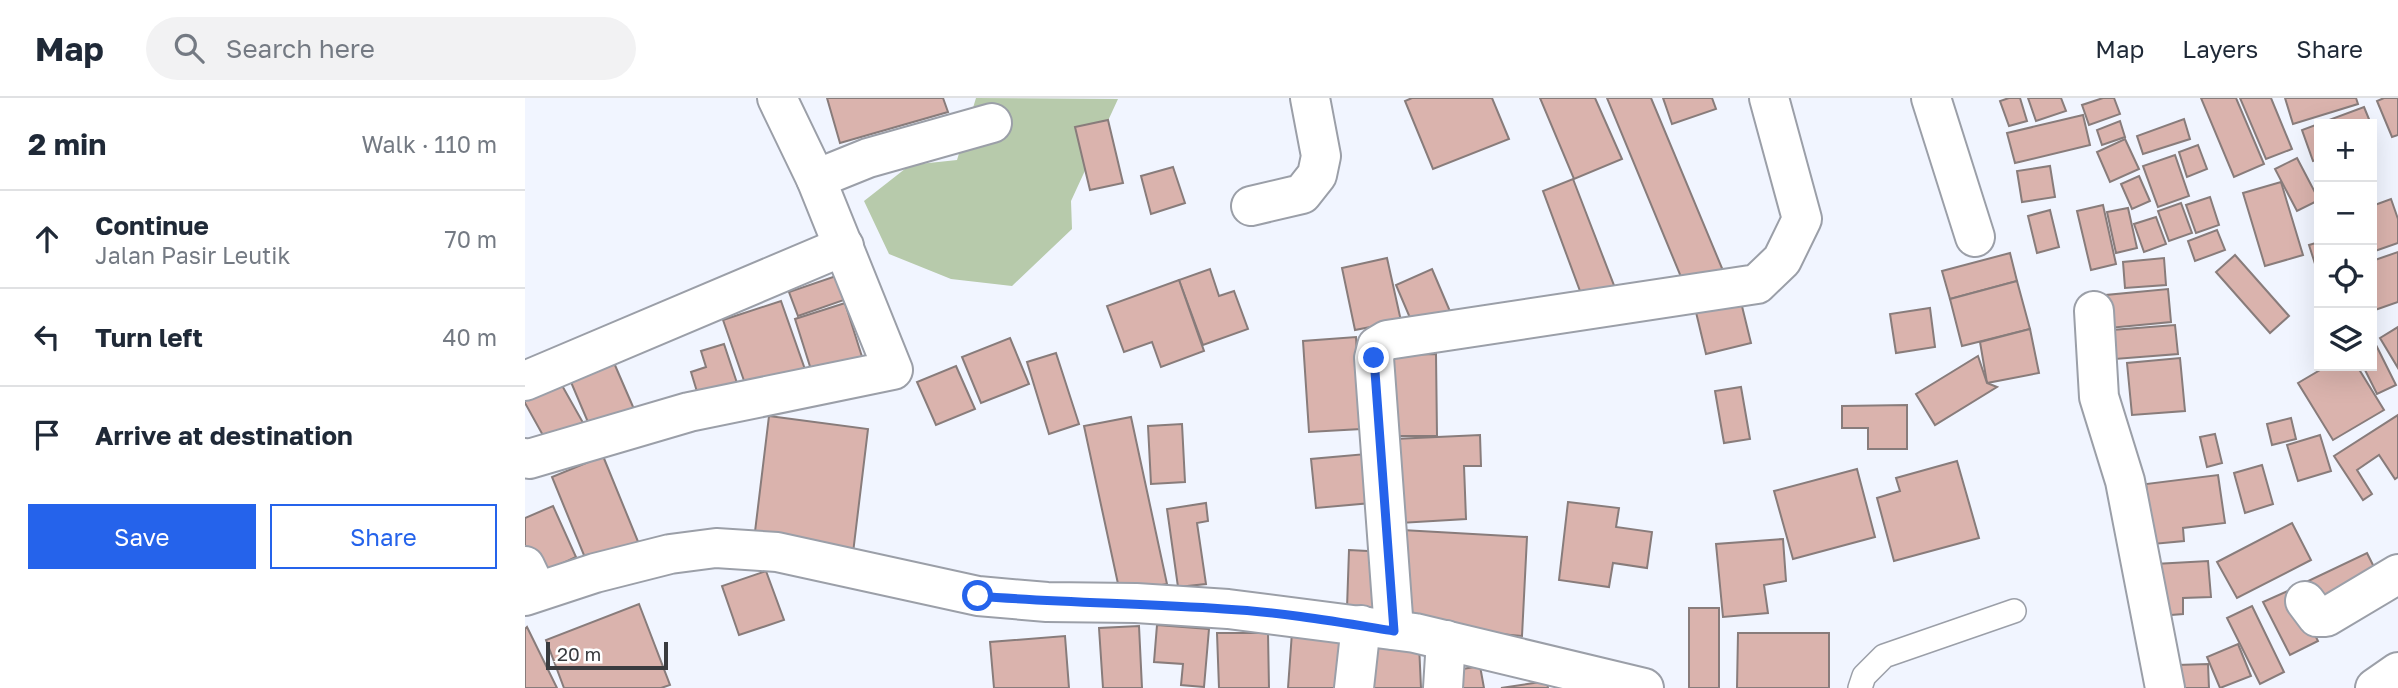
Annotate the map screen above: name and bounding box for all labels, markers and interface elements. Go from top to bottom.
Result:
search box [146,17,636,80]
text: Map [35,29,104,68]
icon: search [170,29,208,67]
text: Search here [226,33,375,64]
text: Map [2095,34,2144,63]
text: Layers [2182,34,2258,63]
text: Share [2296,34,2363,63]
map controls [2314,119,2377,371]
button: + [2314,119,2377,182]
text: 2 min [28,126,106,162]
text: Walk · 110 m [361,130,497,158]
button: − [2314,182,2377,245]
text: Continue [95,210,209,241]
icon: ahead [28,220,66,258]
text: 70 m [444,225,497,253]
text: Jalan Pasir Leutik [95,241,290,269]
button: locate [2314,245,2377,308]
button: layers [2314,308,2377,371]
icon: left [28,318,66,356]
text: Turn left [95,322,203,353]
text: 40 m [443,323,497,351]
route end [1358,342,1389,373]
icon: arrive [28,416,66,454]
text: Arrive at destination [95,420,353,451]
button: Save [28,504,256,569]
button: Share [270,504,497,569]
route start [962,580,993,611]
scale bar [546,639,669,671]
text: 20 m [557,642,601,665]

